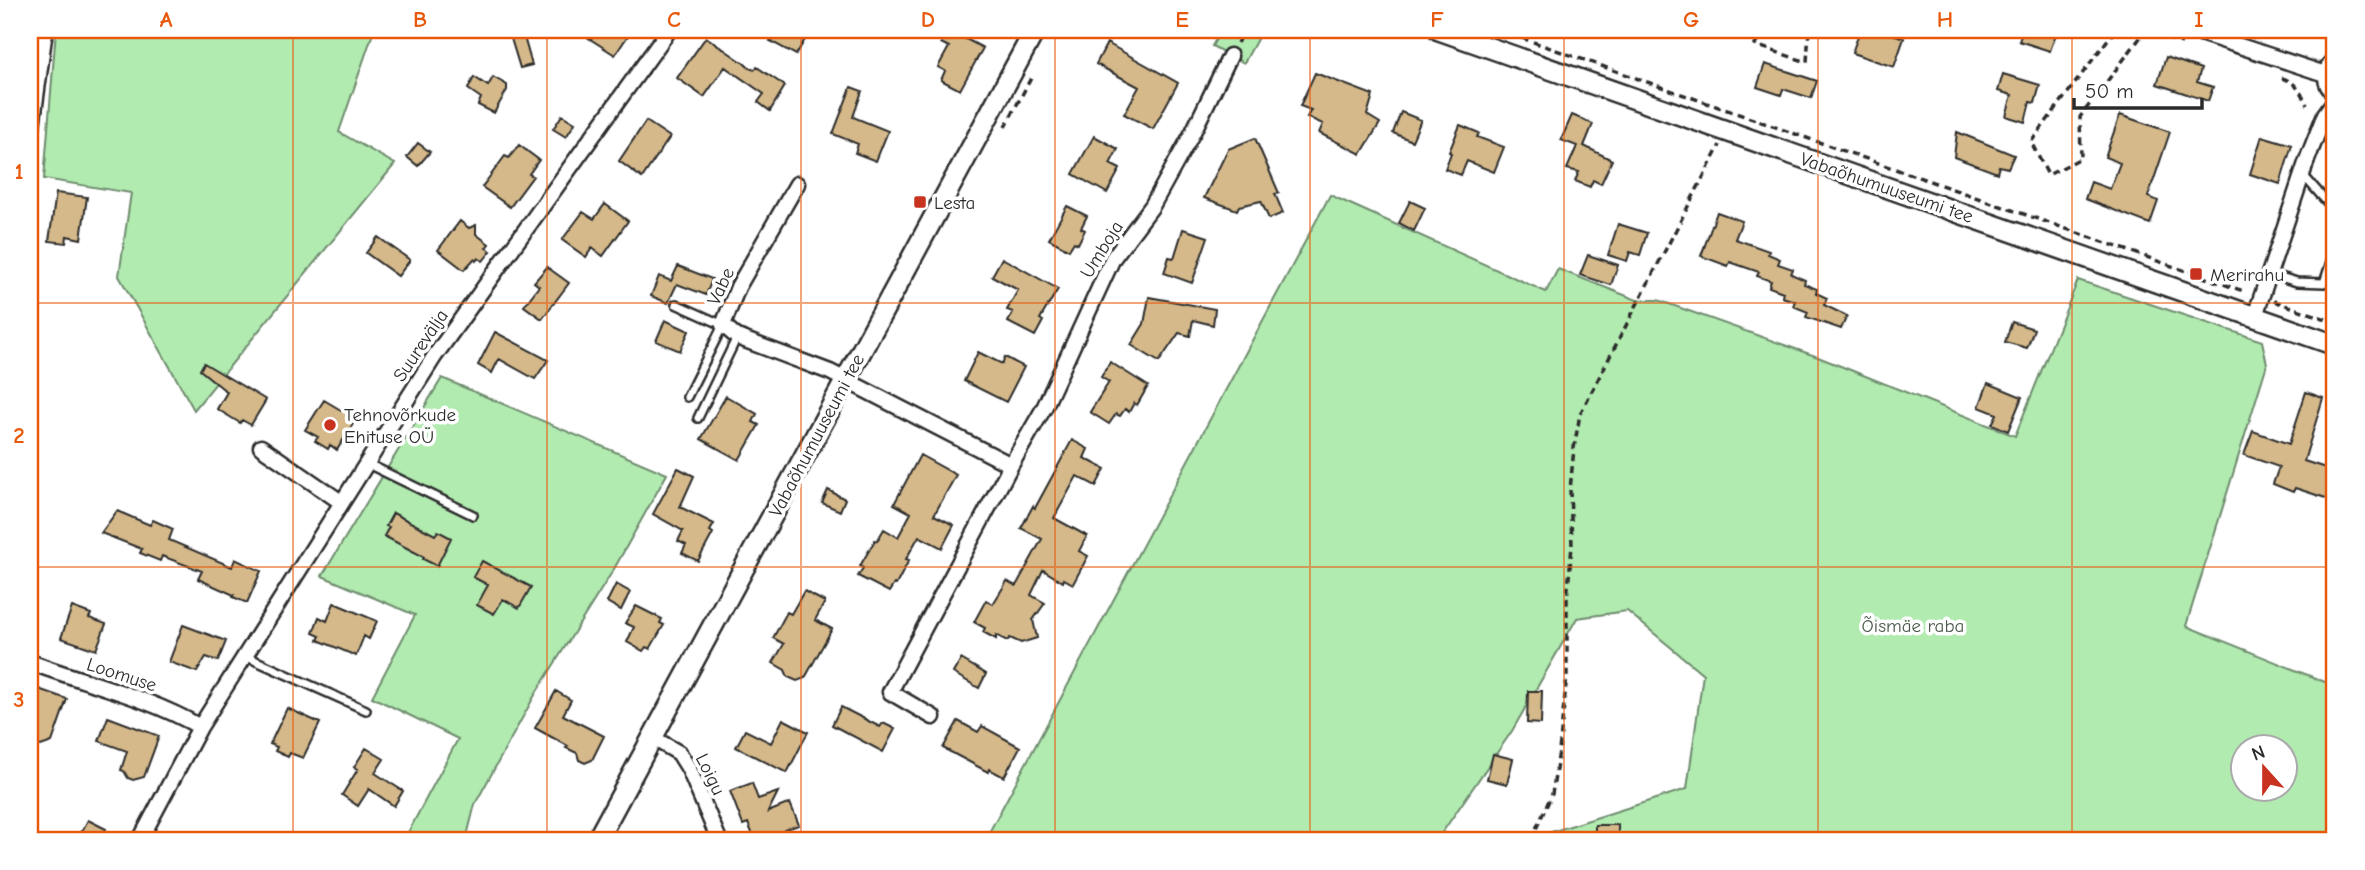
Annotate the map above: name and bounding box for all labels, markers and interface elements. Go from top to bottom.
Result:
text: A [160,6,173,33]
text: B [413,6,427,33]
text: C [667,6,681,33]
text: D [921,6,935,33]
text: E [1175,6,1189,33]
text: F [1430,6,1444,33]
text: G [1683,6,1699,33]
text: H [1937,6,1953,33]
text: I [2194,6,2204,33]
scale bar [2074,66,2202,110]
text: 50 m [2085,79,2134,103]
street label: Vabaõhumuuseumi tee [1797,148,1976,228]
text: 1 [14,158,24,185]
place label: Lesta [934,192,975,214]
marker: Lesta [912,194,928,210]
street label: Umboja [1076,217,1128,282]
street label: Vabe [703,264,739,309]
place label: Merirahu [2210,264,2284,286]
marker: Merirahu [2188,266,2204,282]
street label: Suurevälja [389,305,453,386]
street label: Vabaõhumuuseumi tee [765,350,869,521]
place label: Tehnovõrkude Ehituse OÜ [344,404,456,448]
marker: Tehnovõrkude Ehituse OÜ [322,417,338,433]
text: 2 [13,422,25,449]
park label: Õismäe raba [1862,615,1964,637]
street label: Loomuse [84,653,159,697]
text: 3 [13,686,25,713]
north arrow [2228,734,2298,804]
text: N [2249,741,2268,766]
street label: Loigu [691,750,729,799]

